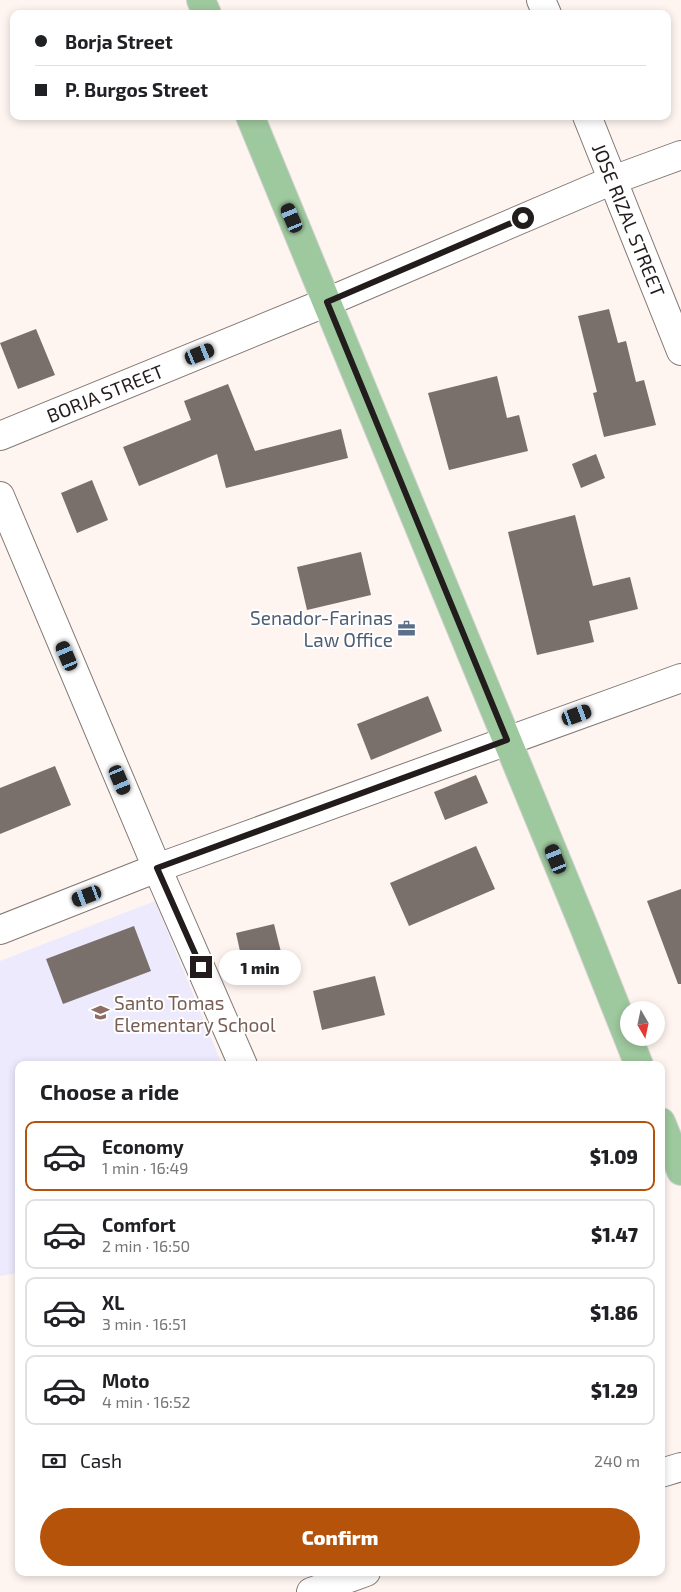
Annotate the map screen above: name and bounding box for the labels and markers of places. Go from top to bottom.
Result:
place label: Senador-Farinas Law Office [250,606,393,651]
office icon: Senador-Farinas Law Office [397,618,417,638]
place label: Santo Tomas Elementary School [114,991,276,1036]
school or university icon: Santo Tomas Elementary School [90,1003,110,1023]

